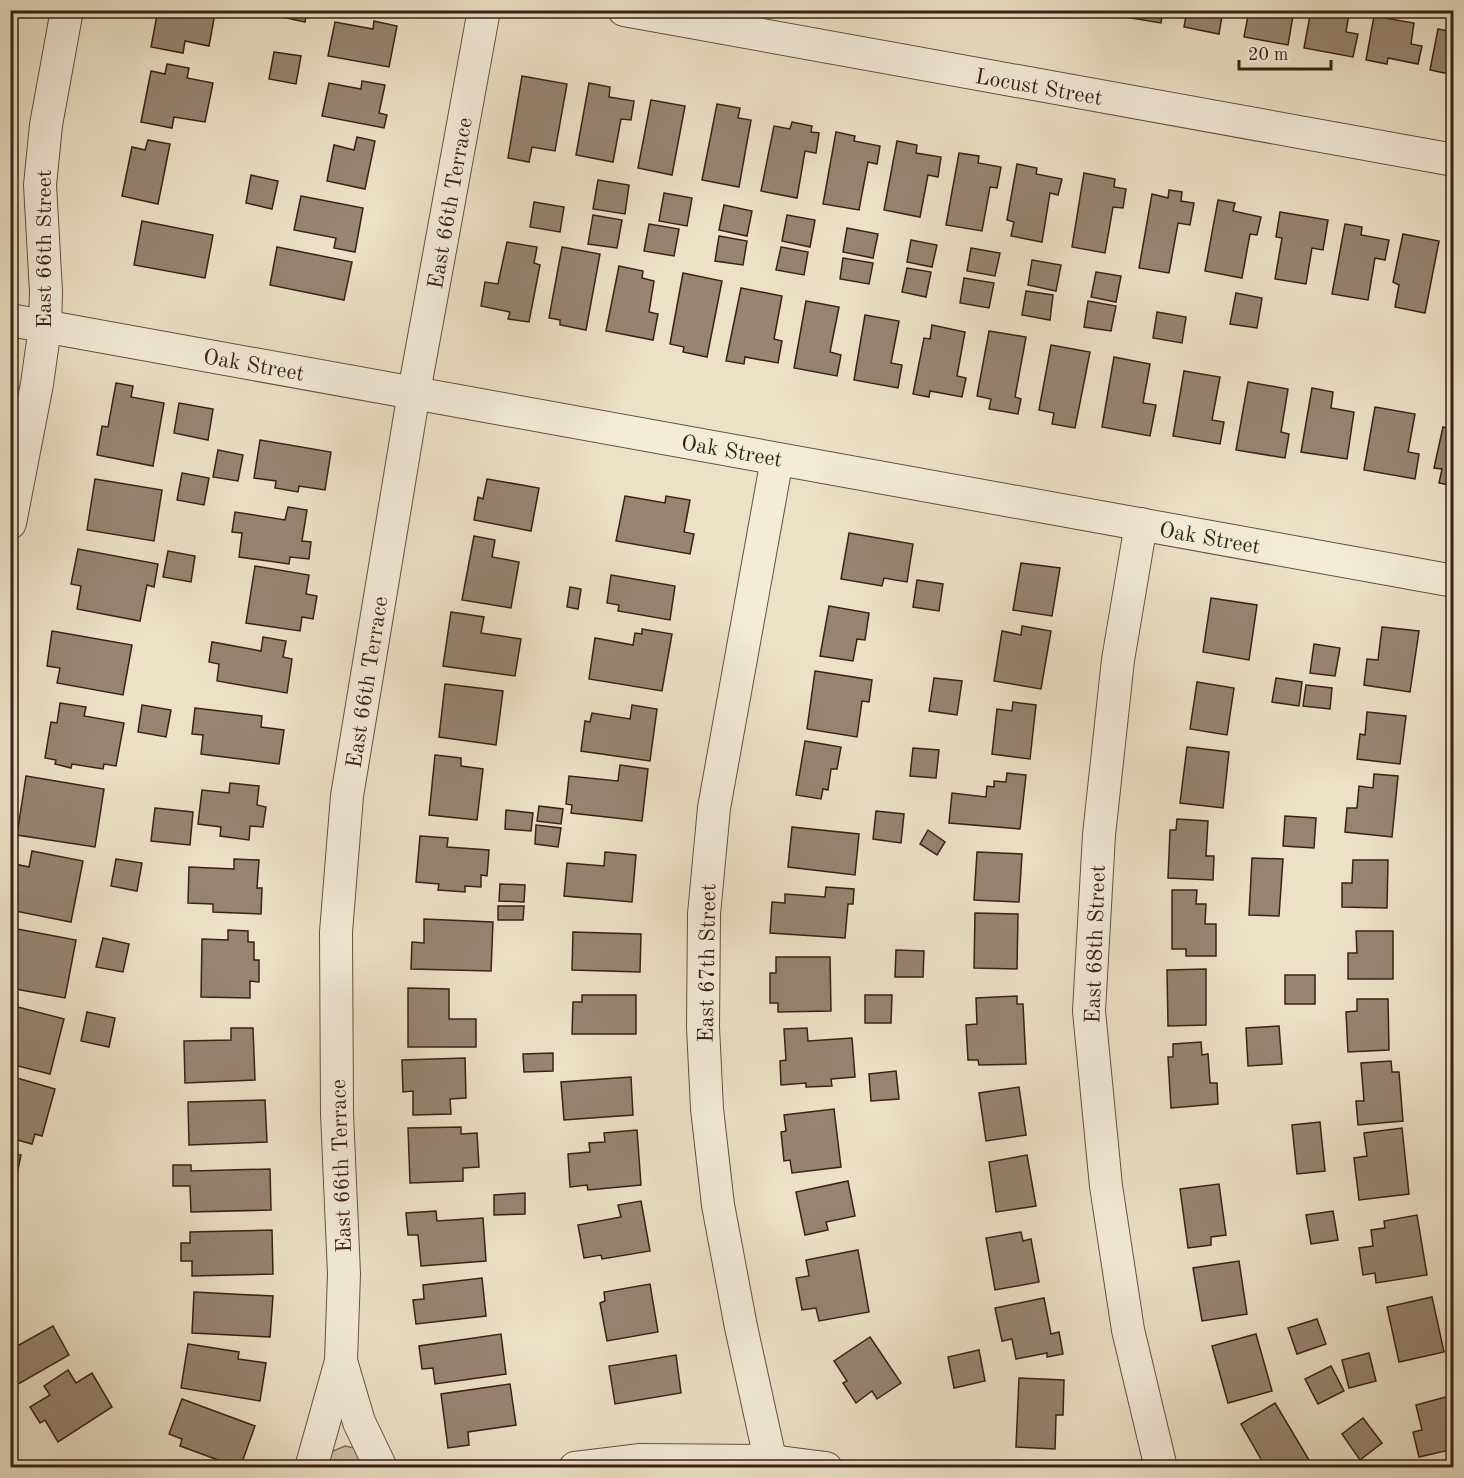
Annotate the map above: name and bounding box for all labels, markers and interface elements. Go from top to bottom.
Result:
scale bar [1239,33,1330,71]
text: 20 m [1248,46,1288,64]
street label: Locust Street [973,66,1104,110]
street label: East 66th Terrace [425,116,477,291]
street label: East 66th Street [34,169,56,329]
street label: Oak Street [201,346,306,386]
street label: Oak Street [679,432,784,472]
street label: Oak Street [1157,519,1262,559]
street label: East 66th Terrace [344,595,392,770]
street label: East 68th Street [1082,864,1110,1024]
street label: East 67th Street [696,883,720,1043]
street label: East 66th Terrace [328,1079,356,1253]

